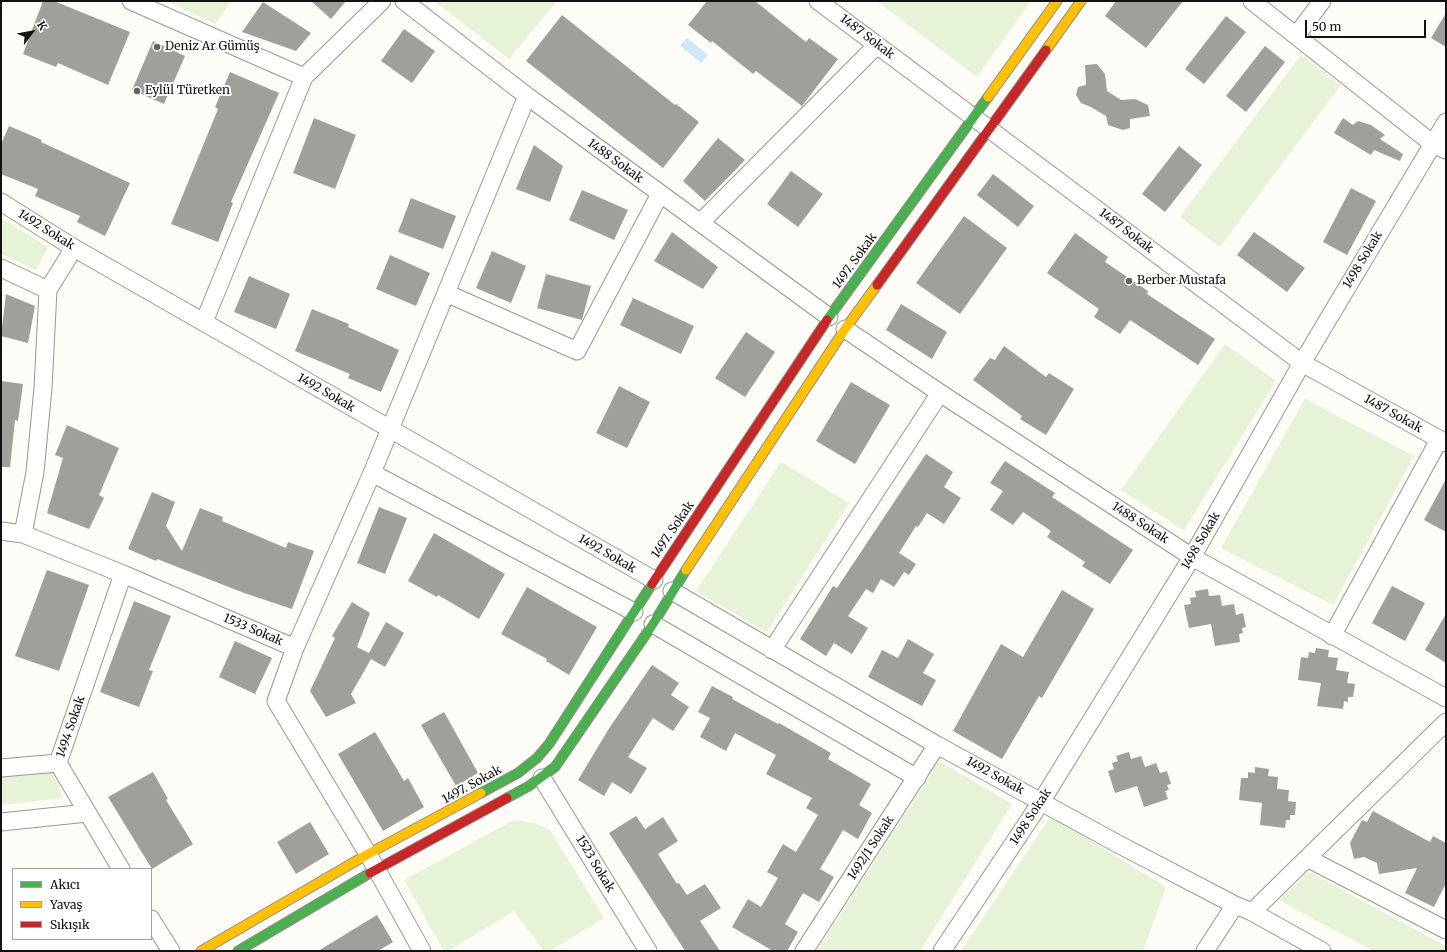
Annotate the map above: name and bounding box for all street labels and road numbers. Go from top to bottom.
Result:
street label: 1487 Sokak [837,12,897,62]
street label: 1488 Sokak [584,136,646,186]
street label: 1487 Sokak [1096,206,1156,256]
street label: 1492 Sokak [15,207,77,253]
street label: 1498 Sokak [1340,229,1386,291]
street label: 1497. Sokak [830,230,880,292]
street label: 1492 Sokak [295,371,357,415]
street label: 1487 Sokak [1361,392,1425,436]
street label: 1497. Sokak [649,499,697,561]
street label: 1488 Sokak [1109,499,1171,547]
street label: 1498 Sokak [1179,510,1223,572]
street label: 1492 Sokak [576,532,638,576]
street label: 1533 Sokak [221,611,285,649]
street label: 1494 Sokak [54,694,88,760]
street label: 1492 Sokak [964,754,1026,798]
street label: 1497. Sokak [440,763,504,807]
street label: 1498 Sokak [1007,786,1055,848]
street label: 1492/1 Sokak [845,813,897,883]
street label: 1523 Sokak [572,833,618,895]

